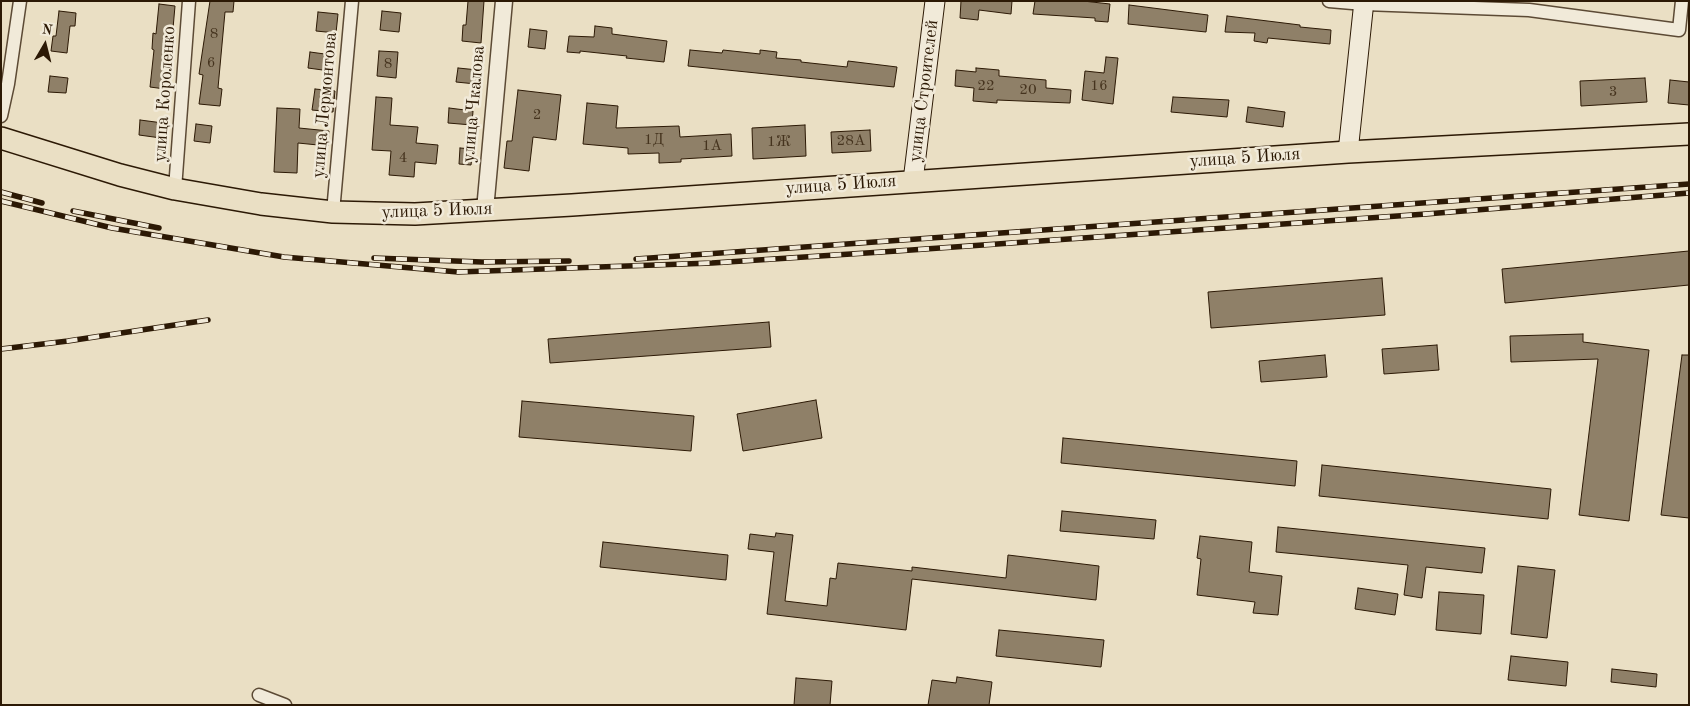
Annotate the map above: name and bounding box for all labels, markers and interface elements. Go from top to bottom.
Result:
street label: улица Строителей [905,19,943,163]
north arrow [20,20,70,70]
text: N [41,22,53,38]
street label: улица Короленко [149,25,181,163]
house number: 8 [210,25,218,43]
street label: улица Лермонтова [308,31,342,179]
street label: улица Чкалова [458,44,490,164]
house number: 6 [207,54,215,72]
house number: 8 [384,55,392,73]
house number: 22 [977,77,995,95]
house number: 16 [1090,77,1108,95]
house number: 20 [1019,81,1037,99]
house number: 3 [1609,83,1617,101]
house number: 2 [533,106,541,124]
house number: 1Д [644,131,664,149]
house number: 28А [837,132,865,150]
house number: 1Ж [767,133,791,151]
house number: 1А [702,137,722,155]
street label: улица 5 Июля [1189,143,1301,173]
house number: 4 [399,149,407,167]
street label: улица 5 Июля [785,170,897,200]
street label: улица 5 Июля [381,198,493,224]

